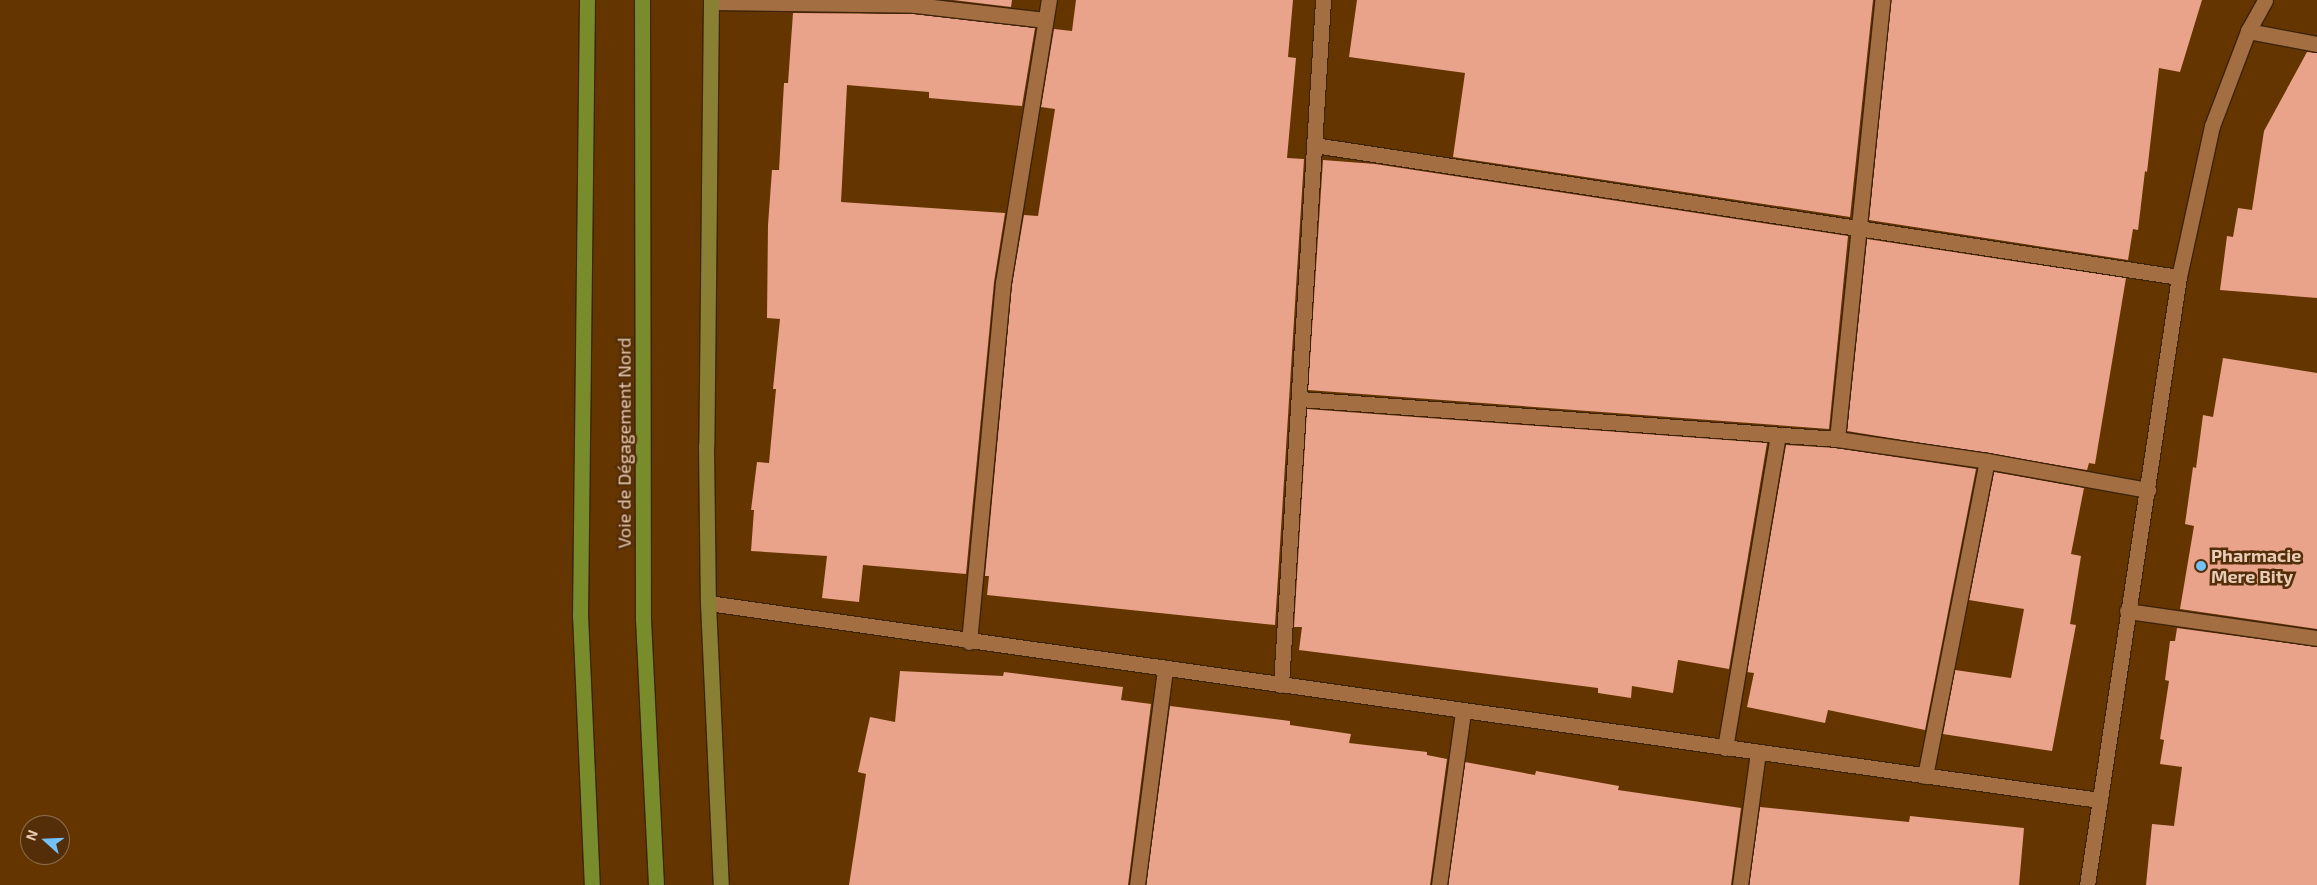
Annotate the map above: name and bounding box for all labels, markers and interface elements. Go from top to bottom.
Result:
street label: Voie de Dégagement Nord [613,338,635,548]
place label: Pharmacie Mere Bity [2211,545,2301,588]
marker: Pharmacie Mere Bity [2195,560,2207,572]
north arrow [20,815,70,865]
text: N [22,827,41,843]

